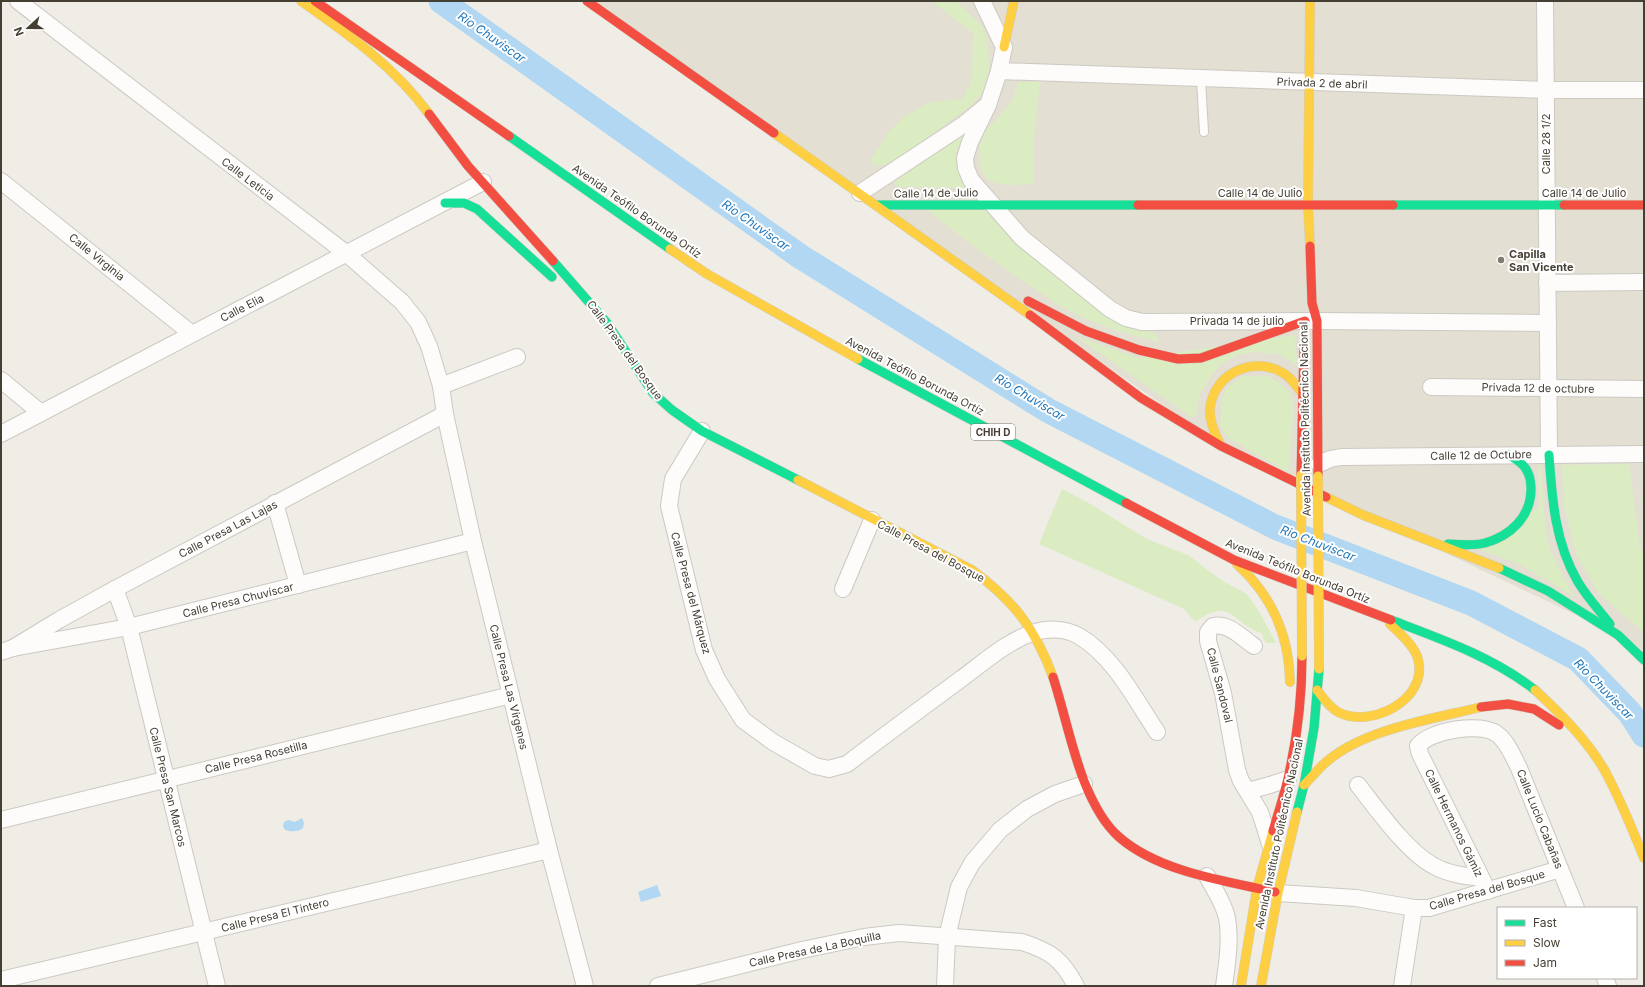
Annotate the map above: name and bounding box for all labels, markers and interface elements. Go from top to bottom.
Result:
north arrow [8,8,48,48]
water label: Rio Chuviscar [455,8,529,66]
text: N [11,25,27,38]
street label: Privada 2 de abril [1276,74,1368,92]
street label: Calle 28 1/2 [1539,114,1553,174]
street label: Calle Leticia [219,154,277,204]
street label: Avenida Teófilo Borunda Ortíz [570,161,704,261]
street label: Calle 14 de Julio [894,185,979,201]
street label: Calle 14 de Julio [1218,186,1303,200]
street label: Calle 14 de Julio [1542,186,1627,200]
water label: Rio Chuviscar [719,196,793,254]
street label: Calle Virginia [66,230,128,284]
place label: Capilla San Vicente [1509,247,1574,274]
marker: Capilla San Vicente [1496,255,1506,265]
street label: Calle Elia [218,291,266,325]
street label: Calle Presa del Bosque [584,297,666,403]
street label: Privada 14 de julio [1190,314,1285,328]
street label: Avenida Instituto Politécnico Nacional [1296,322,1314,516]
street label: Avenida Teófilo Borunda Ortíz [843,333,987,419]
water label: Rio Chuviscar [992,370,1068,424]
street label: Privada 12 de octubre [1481,380,1595,396]
road number: CHIH D [971,424,1015,440]
street label: Calle 12 de Octubre [1430,447,1532,463]
street label: Calle Presa Las Lajas [176,497,280,561]
street label: Calle Presa del Bosque [875,517,987,585]
water label: Rio Chuviscar [1278,522,1358,564]
street label: Calle Presa del Márquez [668,530,714,656]
street label: Avenida Teófilo Borunda Ortíz [1224,536,1372,606]
street label: Calle Presa Chuvíscar [181,579,295,621]
street label: Calle Presa Las Vírgenes [487,623,531,751]
street label: Calle Sandoval [1204,646,1236,724]
water label: Rio Chuviscar [1571,655,1637,723]
street label: Calle Presa San Marcos [146,726,190,849]
street label: Avenida Instituto Politécnico Nacional [1252,737,1306,931]
street label: Calle Presa Rosetilla [203,738,309,776]
street label: Calle Hermanos Gámiz [1422,767,1486,879]
street label: Calle Lucio Cabañas [1514,767,1566,871]
street label: Calle Presa del Bosque [1428,867,1546,913]
street label: Calle Presa El Tintero [220,895,331,935]
legend [1497,907,1637,979]
text: Fast [1533,915,1557,930]
street label: Calle Presa de La Boquilla [748,928,882,970]
text: Slow [1533,935,1561,950]
text: Jam [1533,955,1557,970]

